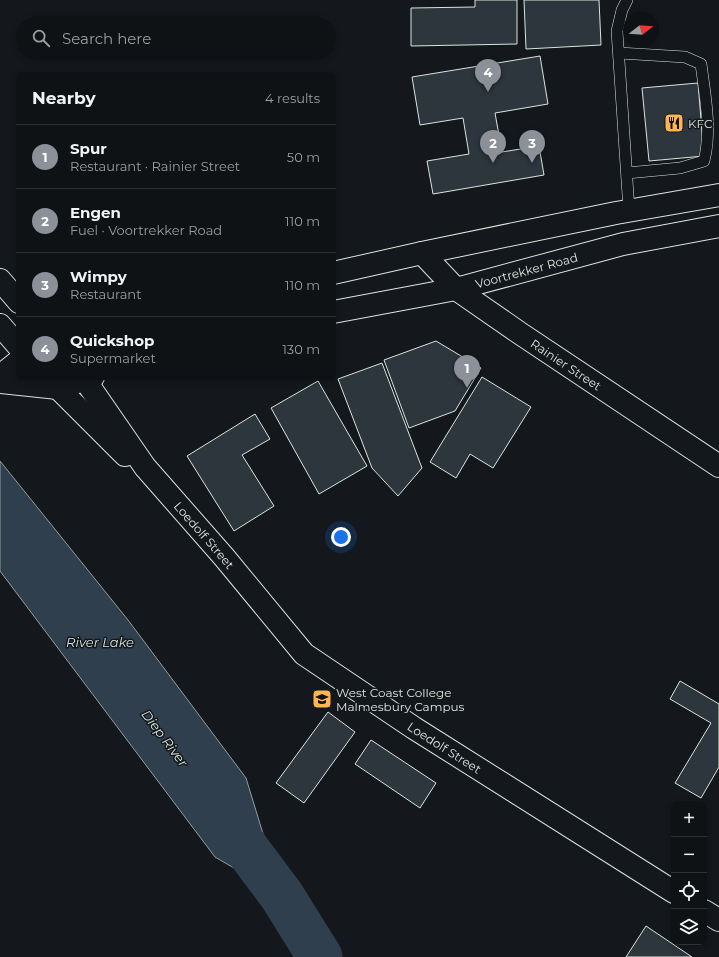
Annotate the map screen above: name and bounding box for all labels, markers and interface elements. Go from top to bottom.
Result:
north arrow [623,12,659,48]
search box [16,16,336,60]
icon: search [30,27,52,49]
text: Search here [62,29,151,48]
pin: 4 [475,59,501,92]
text: Nearby [32,88,96,108]
text: 4 results [265,90,320,106]
restaurant icon: KFC [663,112,685,134]
place label: KFC [688,116,713,131]
pin: 2 [480,130,506,163]
pin: 3 [519,130,545,163]
text: Spur [70,139,107,158]
text: 1 [42,149,48,165]
text: 50 m [287,149,320,165]
text: Restaurant · Rainier Street [70,158,240,174]
text: Engen [70,203,121,222]
text: 2 [41,213,49,229]
text: 110 m [285,213,320,229]
text: Fuel · Voortrekker Road [70,222,222,238]
street label: Voortrekker Road [474,249,579,291]
text: Wimpy [70,267,127,286]
text: 3 [41,277,49,293]
text: 110 m [285,277,320,293]
text: Restaurant [70,286,141,302]
text: Quickshop [70,331,154,350]
street label: Rainier Street [528,335,605,393]
text: 4 [41,341,49,357]
text: 130 m [282,341,320,357]
text: Supermarket [70,350,156,366]
pin: 1 [454,355,480,388]
street label: Loedolf Street [171,498,238,572]
your location [331,527,351,547]
water label: River Lake [66,634,134,650]
place label: West Coast College Malmesbury Campus [336,685,465,714]
school or university icon: West Coast College Malmesbury Campus [311,688,333,710]
water label: Diep River [138,706,192,770]
street label: Loedolf Street [405,719,484,776]
map controls [671,801,707,945]
button: + [671,801,707,837]
button: − [671,837,707,873]
button: locate [671,873,707,909]
button: layers [671,909,707,945]

